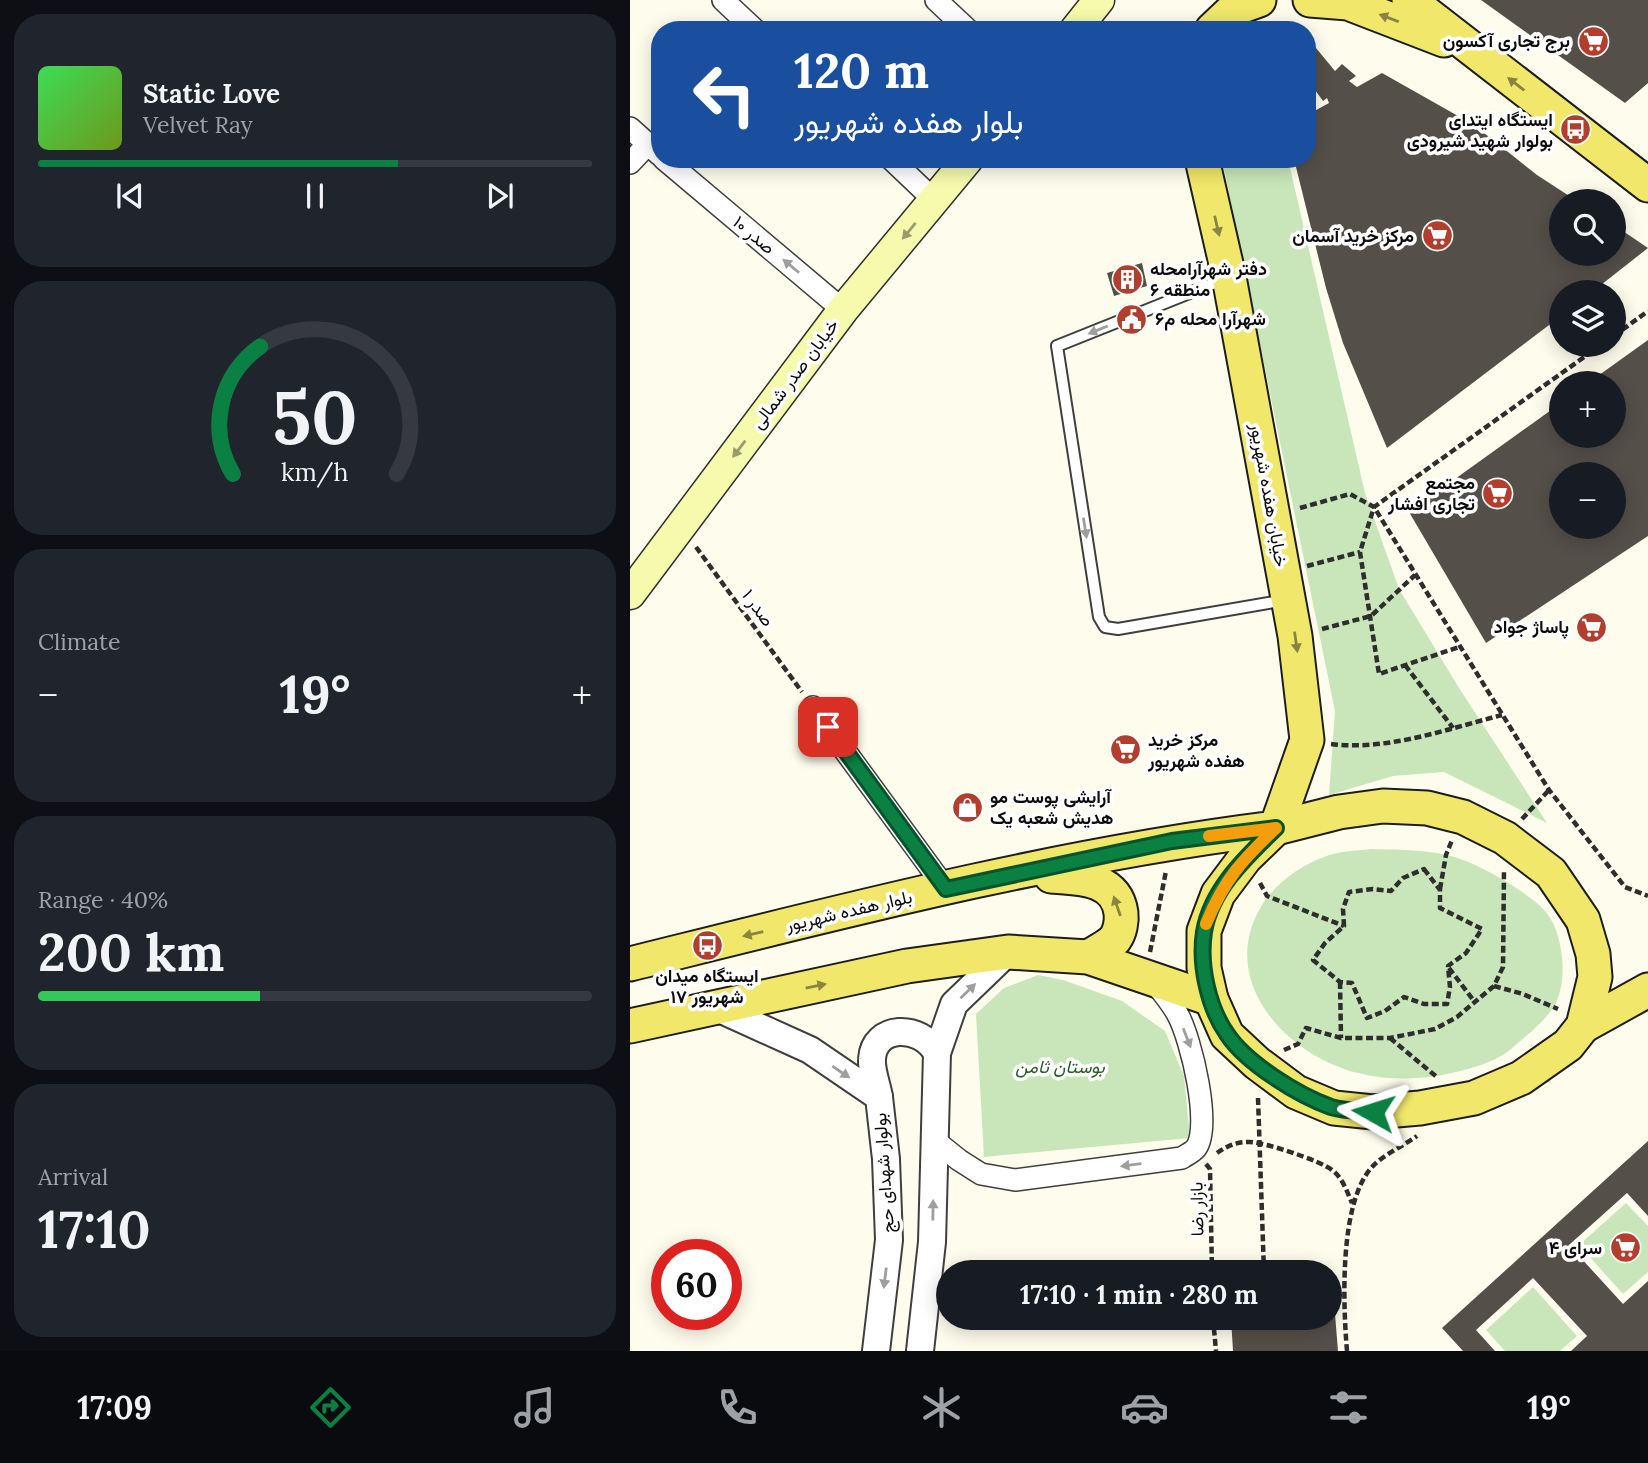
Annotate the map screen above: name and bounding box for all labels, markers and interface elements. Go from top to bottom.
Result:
one-way arrow [1378,13,1399,24]
supermarket icon: برج تجاری آکسون [1576,24,1610,58]
place label: برج تجاری آکسون [1443,29,1570,53]
text: 120 m [794,39,929,101]
icon: left [679,49,770,140]
one-way arrow [1508,76,1526,91]
text: Static Love [143,77,280,110]
text: بلوار هفده شهریور [794,101,1024,142]
place label: ایستگاه ایتدای بولوار شهید شیرودی [1407,108,1553,152]
text: Velvet Ray [143,110,253,139]
bus stop icon: ایستگاه ایتدای بولوار شهید شیرودی [1559,113,1593,147]
icon: previous [111,177,149,215]
icon: pause [296,177,334,215]
icon: next [481,177,519,215]
map controls [1549,189,1626,539]
button: search [1549,189,1626,266]
street label: صدر ۱۰ [728,210,780,259]
one-way arrow [1212,215,1223,237]
supermarket icon: مرکز خرید آسمان [1420,219,1454,253]
one-way arrow [901,221,916,239]
place label: مرکز خرید آسمان [1292,224,1414,247]
place label: دفتر شهرآرامحله منطقه ۶ [1150,257,1267,301]
one-way arrow [782,258,800,274]
building icon: دفتر شهرآرامحله منطقه ۶ [1110,262,1144,296]
button: layers [1549,280,1626,357]
public building icon: شهرآرا محله م۶ [1115,302,1149,336]
place label: شهرآرا محله م۶ [1155,307,1266,331]
street label: خیابان صدر شمالی [746,314,843,433]
one-way arrow [1087,325,1108,336]
button: + [1549,371,1626,448]
text: 50 [272,372,358,465]
street label: خیابان هفده شهریور [1245,420,1293,568]
one-way arrow [732,440,746,458]
text: km/h [281,456,349,488]
button: − [1549,462,1626,539]
place label: مجتمع تجاری افشار [1387,471,1475,515]
supermarket icon: مجتمع تجاری افشار [1481,476,1515,510]
one-way arrow [1080,517,1091,539]
street label: صدر ۱ [737,584,780,631]
supermarket icon: پاساژ جواد [1575,610,1609,644]
place label: پاساژ جواد [1494,615,1569,639]
text: Climate [38,627,120,656]
one-way arrow [1290,631,1301,653]
text: 19° [280,661,350,727]
text: − [38,671,58,719]
text: + [572,671,592,719]
pin [798,697,858,757]
icon: arrive [809,708,847,746]
place label: مرکز خرید هفده شهریور [1147,728,1245,772]
supermarket icon: مرکز خرید هفده شهریور [1108,733,1142,767]
place label: آرایشی پوست مو هدیش شعبه یک [990,785,1114,829]
shop icon: آرایشی پوست مو هدیش شعبه یک [950,790,984,824]
text: Range · 40% [38,885,168,914]
street label: بلوار هفده شهریور [782,885,914,936]
one-way arrow [1111,895,1122,916]
text: 200 km [38,919,224,985]
bus stop icon: ایستگاه میدان ۱۷ شهریور [690,928,724,962]
one-way arrow [742,928,764,939]
place label: ایستگاه میدان ۱۷ شهریور [655,964,759,1008]
one-way arrow [805,980,827,991]
one-way arrow [959,982,976,999]
one-way arrow [1182,1028,1193,1049]
park label: بوستان ثامن [1015,1055,1105,1078]
one-way arrow [831,1065,851,1078]
position arrow [1336,1075,1410,1149]
street label: بولوار شهدای حج [868,1112,900,1234]
one-way arrow [1119,1159,1141,1170]
text: Arrival [38,1162,108,1191]
street label: بازار رضا [1185,1182,1208,1236]
text: 17:10 [38,1196,151,1262]
one-way arrow [927,1199,939,1221]
supermarket icon: سرای ۴ [1608,1231,1642,1265]
place label: سرای ۴ [1549,1236,1602,1259]
speed limit sign: 60 [651,1239,742,1330]
one-way arrow [879,1268,890,1290]
text: 17:10 · 1 min · 280 m [1020,1278,1258,1311]
icon: directions [306,1383,355,1432]
icon: music [510,1383,559,1432]
icon: phone [713,1383,762,1432]
icon: climate [917,1383,966,1432]
icon: car [1120,1383,1169,1432]
icon: filters [1324,1383,1373,1432]
text: 17:09 [77,1387,152,1428]
text: 19° [1527,1387,1571,1428]

